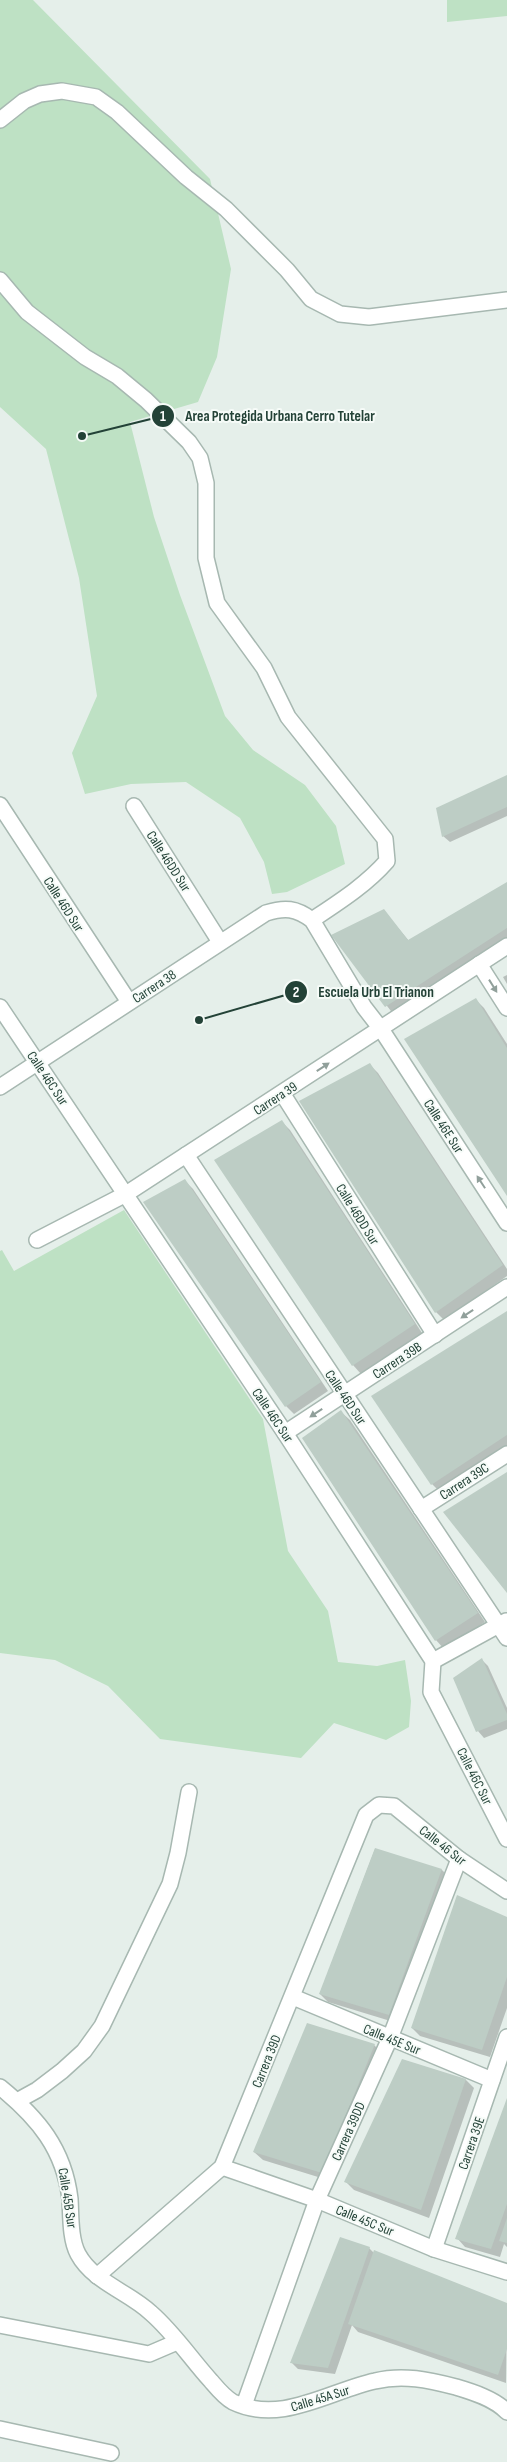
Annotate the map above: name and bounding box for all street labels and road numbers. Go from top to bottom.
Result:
street label: Calle 46DD Sur [143,828,194,895]
street label: Calle 46D Sur [40,874,88,935]
street label: Carrera 38 [129,966,179,1007]
street label: Calle 46C Sur [23,1048,72,1109]
street label: Carrera 39 [250,1078,300,1119]
street label: Calle 46E Sur [420,1096,467,1156]
street label: Calle 46DD Sur [332,1181,383,1248]
street label: Carrera 39B [370,1338,425,1383]
street label: Calle 46D Sur [321,1367,370,1428]
street label: Calle 46C Sur [248,1385,297,1446]
street label: Carrera 39C [436,1459,492,1504]
street label: Calle 46C Sur [453,1745,496,1808]
street label: Calle 46 Sur [416,1822,470,1869]
street label: Calle 45E Sur [361,2020,423,2059]
street label: Carrera 39D [248,2032,285,2090]
street label: Carrera 39DD [328,2099,369,2163]
street label: Carrera 39E [455,2114,488,2172]
street label: Calle 45B Sur [54,2167,81,2229]
street label: Calle 45C Sur [333,2201,396,2240]
street label: Calle 45A Sur [289,2381,352,2415]

